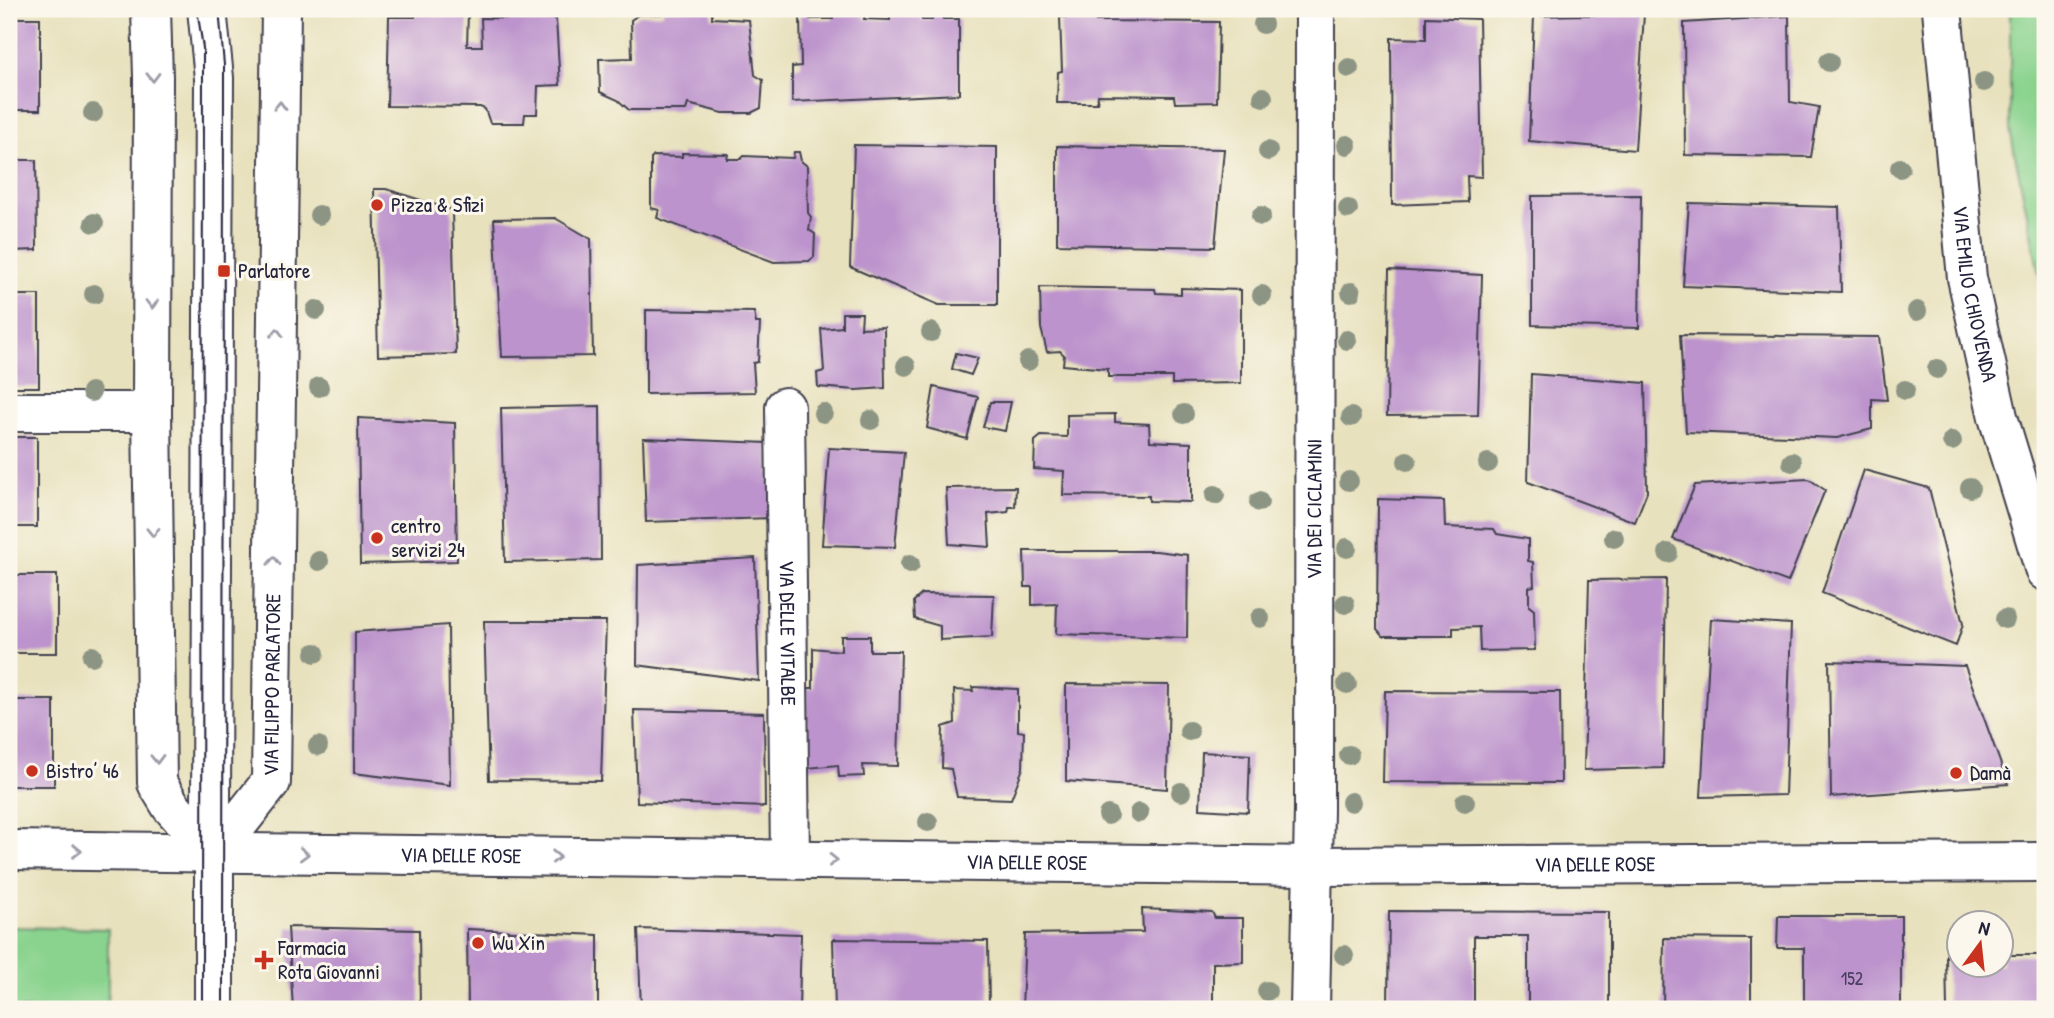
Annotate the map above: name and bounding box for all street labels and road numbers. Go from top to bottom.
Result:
street label: VIA EMILIO CHIOVENDA [1946,205,2005,385]
street label: VIA DEI CICLAMINI [1299,439,1328,579]
street label: VIA DELLE VITALBE [773,560,803,706]
street label: VIA FILIPPO PARLATORE [256,593,287,776]
street label: VIA DELLE ROSE [400,840,522,870]
street label: VIA DELLE ROSE [966,847,1088,877]
street label: VIA DELLE ROSE [1534,849,1656,879]

